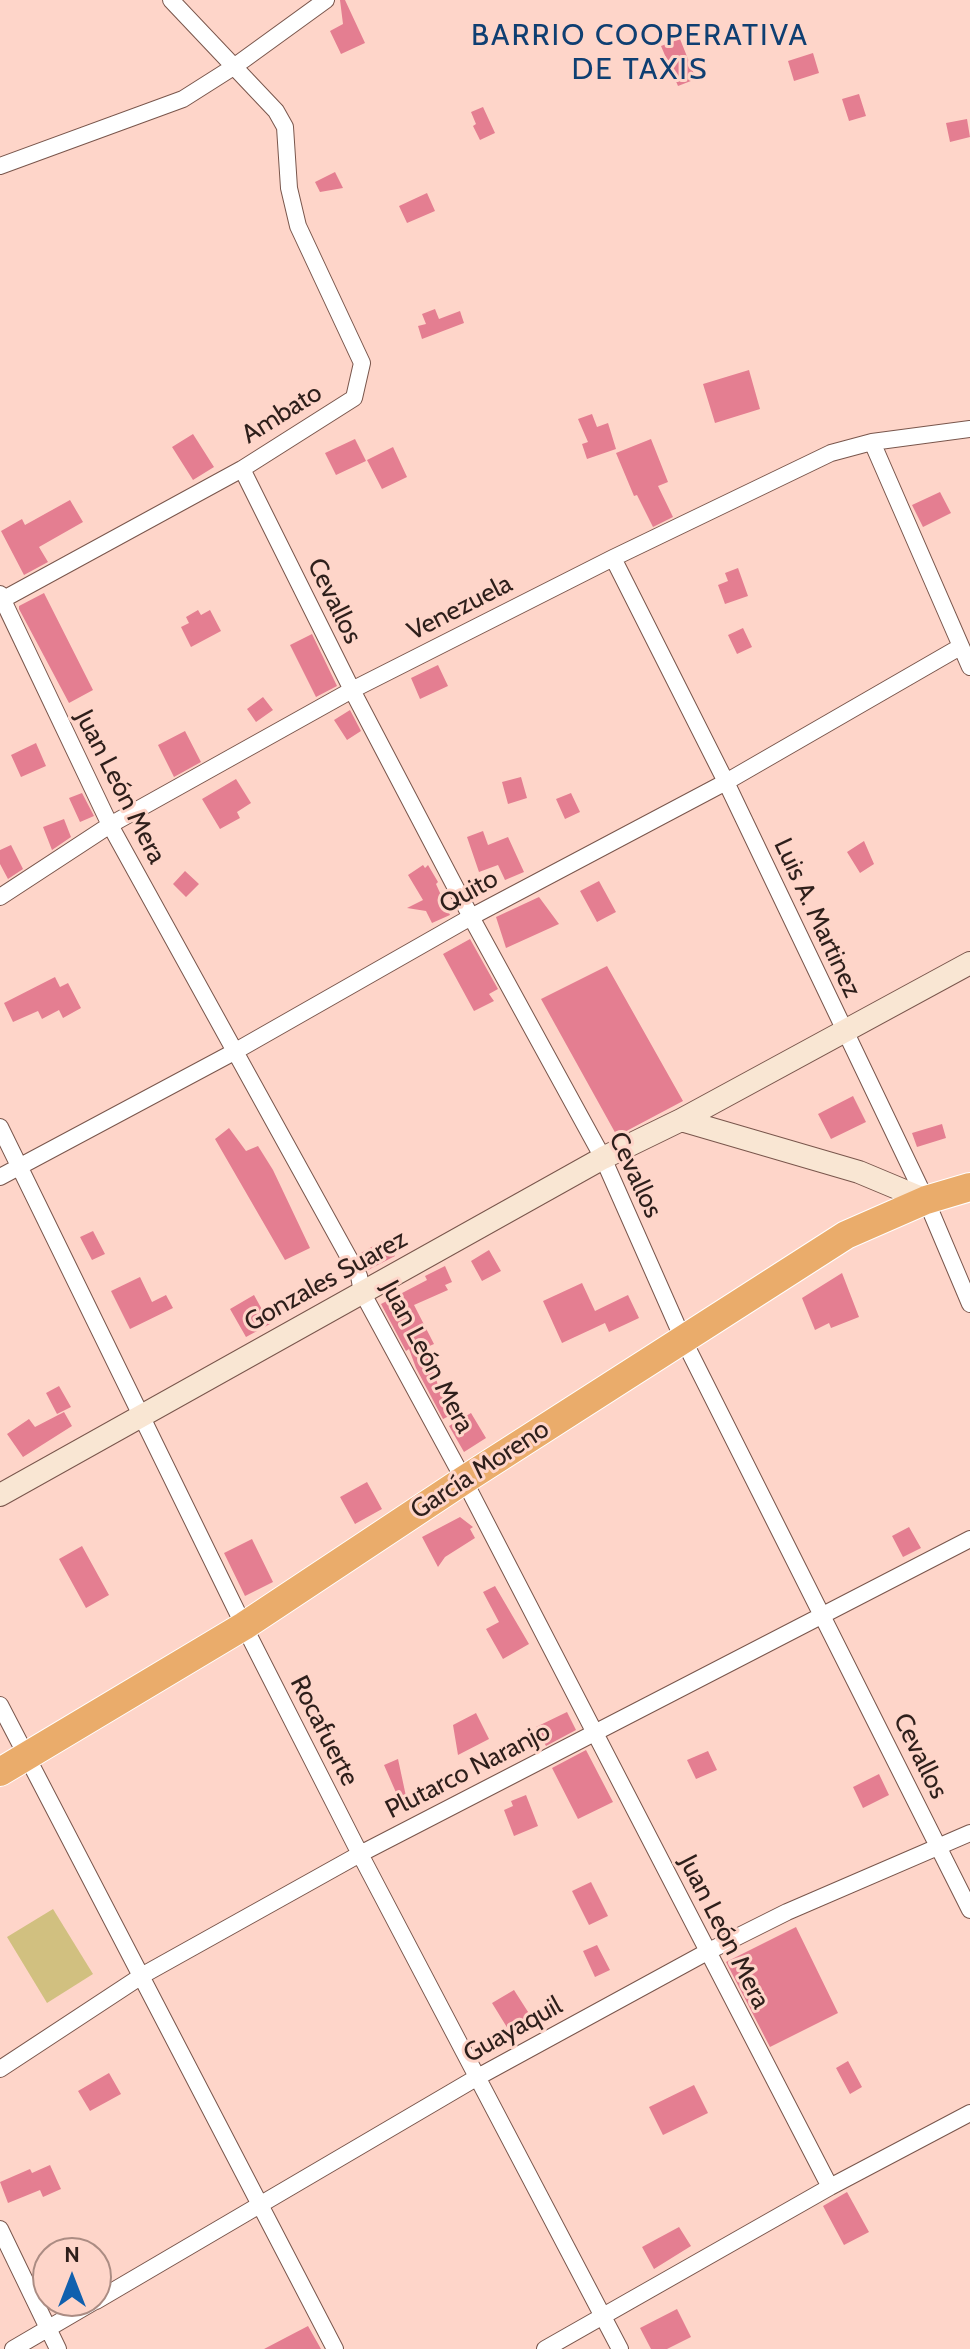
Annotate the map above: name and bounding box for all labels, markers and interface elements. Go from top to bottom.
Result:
district label: BARRIO COOPERATIVA DE TAXIS [471,18,809,88]
street label: Ambato [236,377,328,451]
street label: Cevallos [300,553,368,649]
street label: Venezuela [402,568,518,648]
street label: Juan León Mera [68,705,172,869]
street label: Luis A. Martinez [767,834,867,1002]
street label: Quito [434,863,504,921]
street label: Cevallos [602,1127,668,1223]
street label: Gonzales Suarez [239,1223,413,1339]
street label: Juan León Mera [374,1275,480,1439]
street label: García Moreno [405,1414,555,1526]
street label: Rocafuerte [283,1671,365,1791]
street label: Cevallos [886,1708,954,1804]
street label: Plutarco Naranjo [380,1716,556,1826]
street label: Juan León Mera [672,1850,776,2014]
street label: Guayaquil [458,1990,568,2070]
north arrow [32,2237,112,2317]
text: N [64,2241,80,2268]

